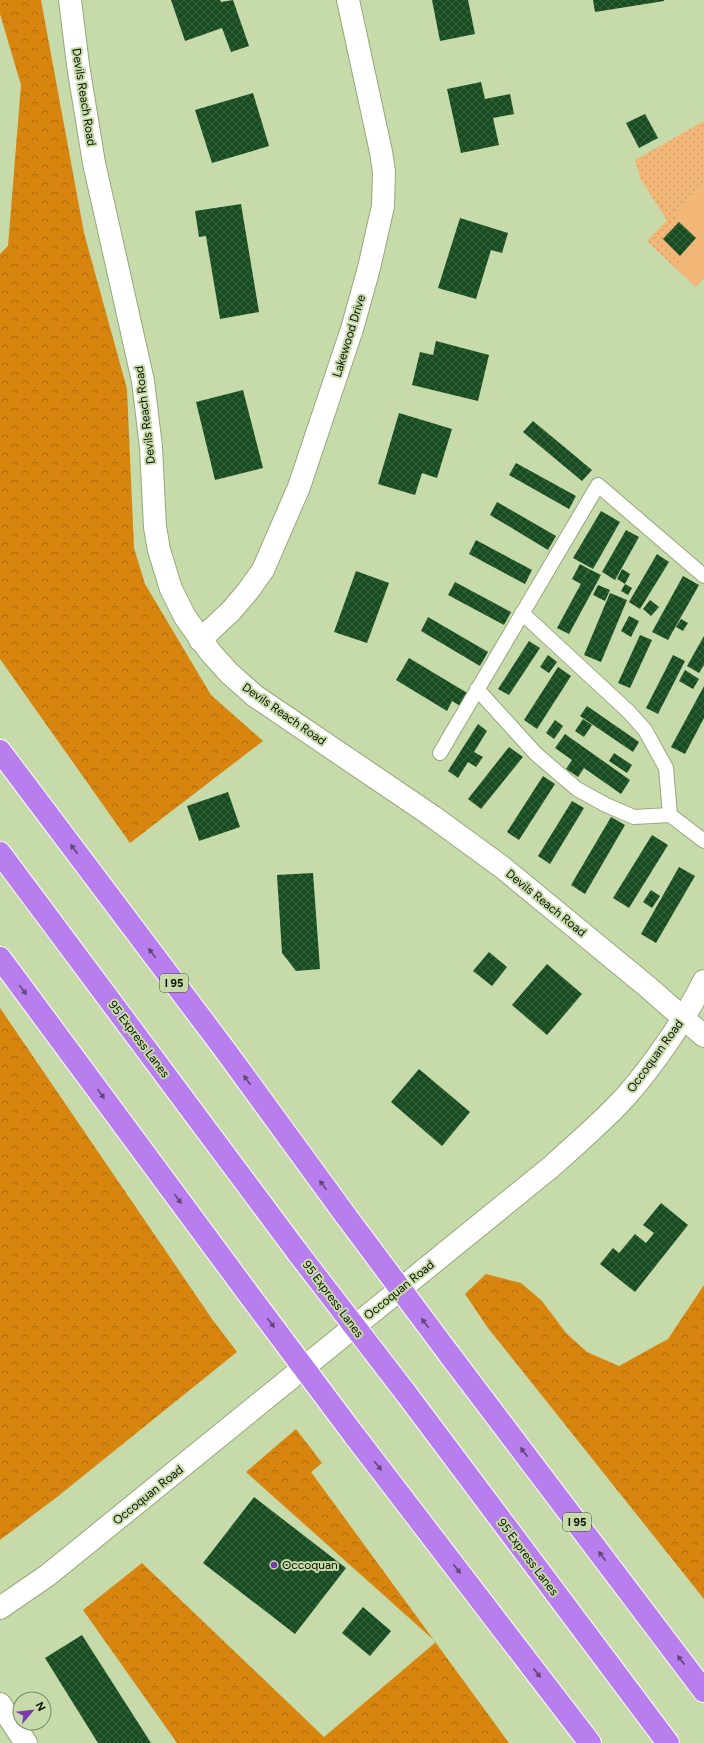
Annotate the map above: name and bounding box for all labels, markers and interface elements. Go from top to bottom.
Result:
street label: Devils Reach Road [69,47,99,147]
street label: Lakewood Drive [330,293,368,379]
street label: Devils Reach Road [132,365,158,465]
street label: Devils Reach Road [240,680,328,748]
one-way arrow [70,844,78,855]
street label: Devils Reach Road [503,866,589,940]
one-way arrow [148,948,156,959]
road number: I 95 [160,974,188,992]
one-way arrow [19,984,28,995]
street label: 95 Express Lanes [106,998,173,1080]
street label: Occoquan Road [624,1017,686,1095]
one-way arrow [242,1074,251,1085]
one-way arrow [97,1088,105,1099]
one-way arrow [319,1179,327,1190]
one-way arrow [174,1193,182,1204]
street label: Occoquan Road [361,1257,437,1323]
street label: 95 Express Lanes [300,1258,367,1340]
one-way arrow [421,1317,430,1328]
one-way arrow [266,1318,275,1329]
one-way arrow [519,1447,528,1458]
one-way arrow [374,1461,382,1472]
street label: Occoquan Road [110,1462,186,1528]
road number: I 95 [563,1513,591,1531]
street label: 95 Express Lanes [495,1516,562,1598]
one-way arrow [598,1550,607,1561]
place label: Occoquan [282,1558,338,1572]
marker: Occoquan [269,1560,279,1570]
one-way arrow [453,1564,462,1575]
one-way arrow [676,1654,685,1665]
one-way arrow [532,1667,541,1678]
north arrow [12,1691,52,1731]
text: N [33,1700,48,1713]

